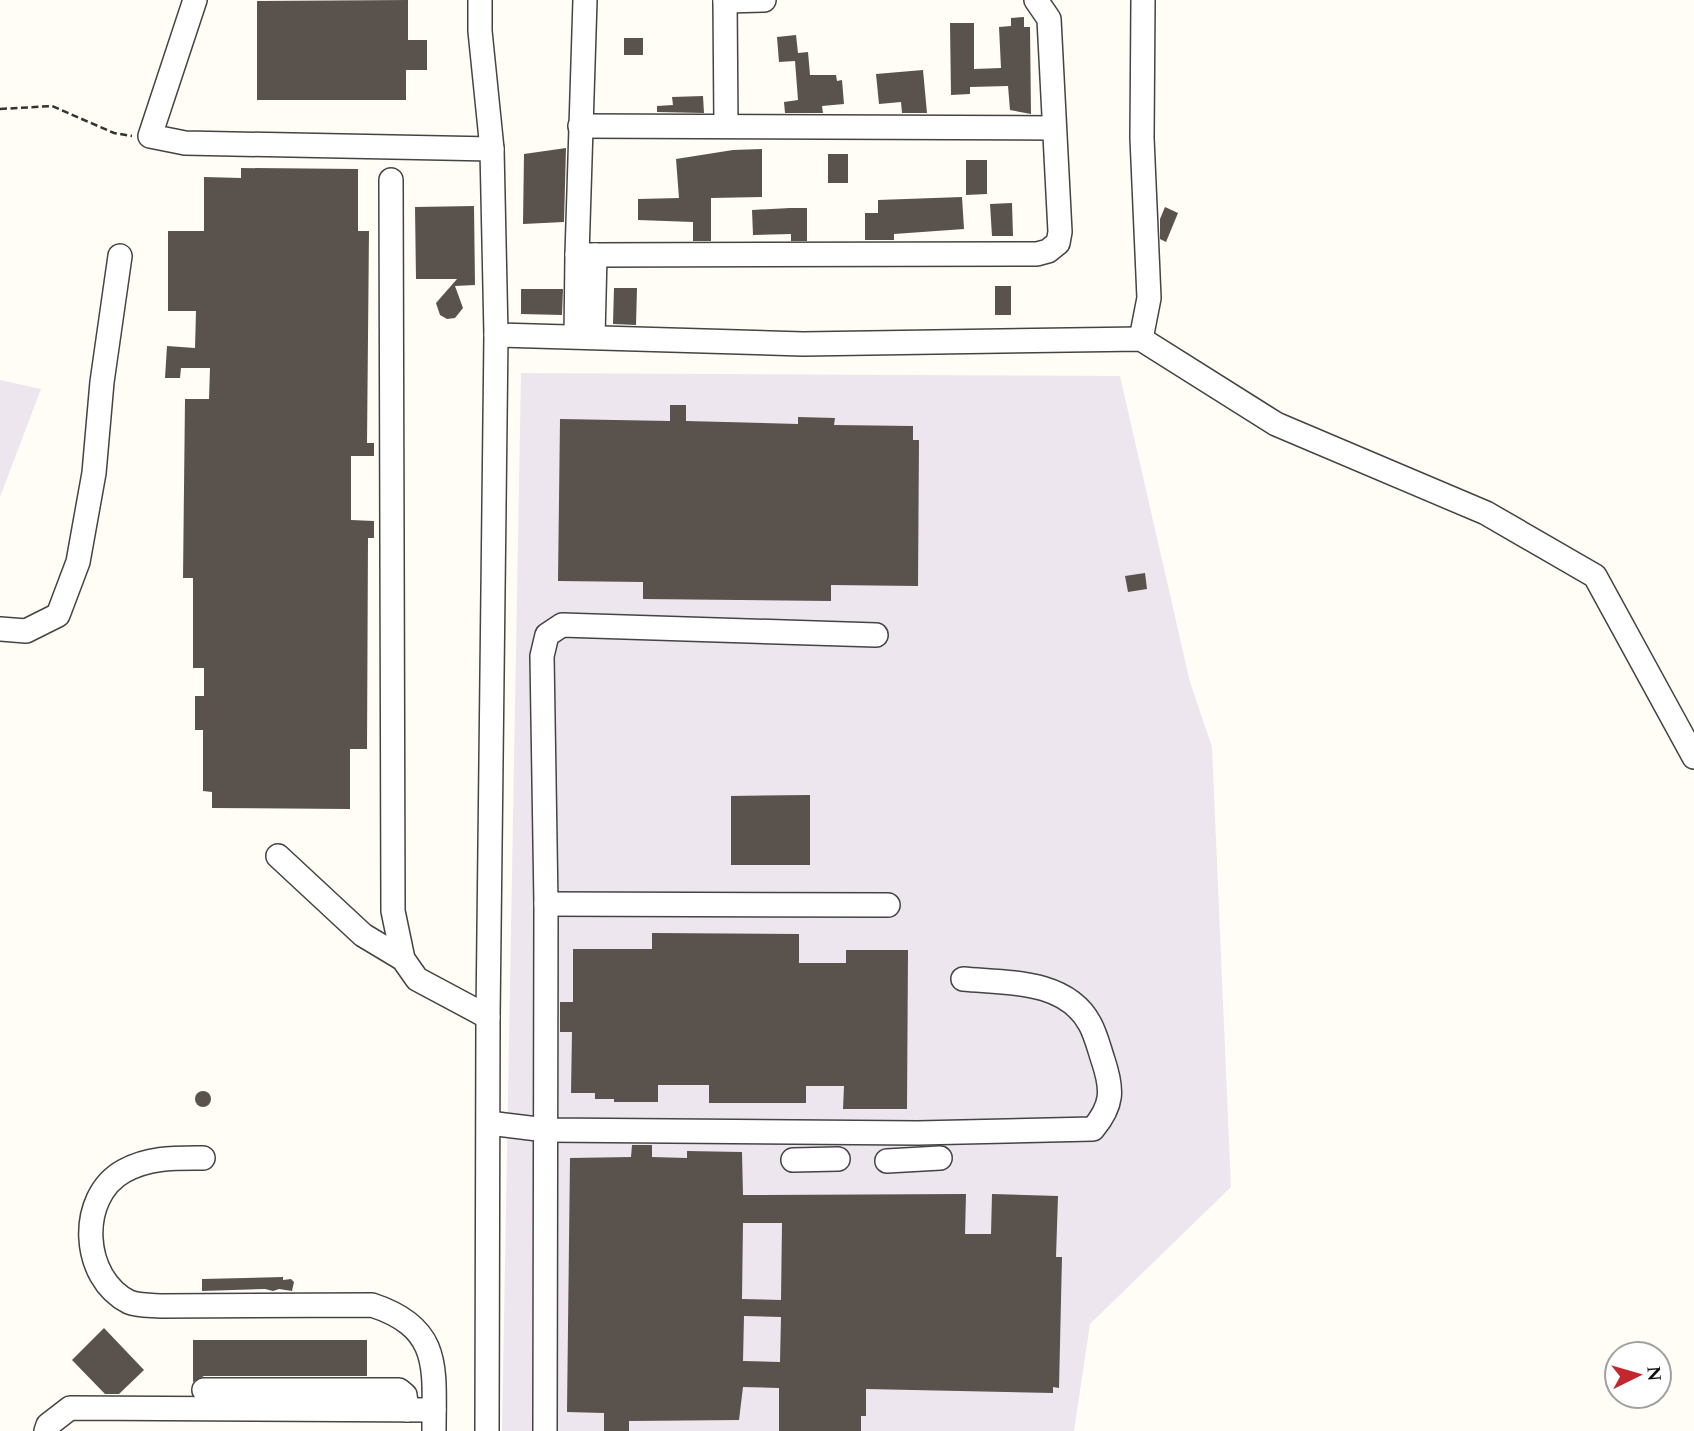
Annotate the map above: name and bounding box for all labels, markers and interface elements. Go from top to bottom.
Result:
north arrow [1603,1340,1673,1410]
text: N [1638,1365,1669,1383]

